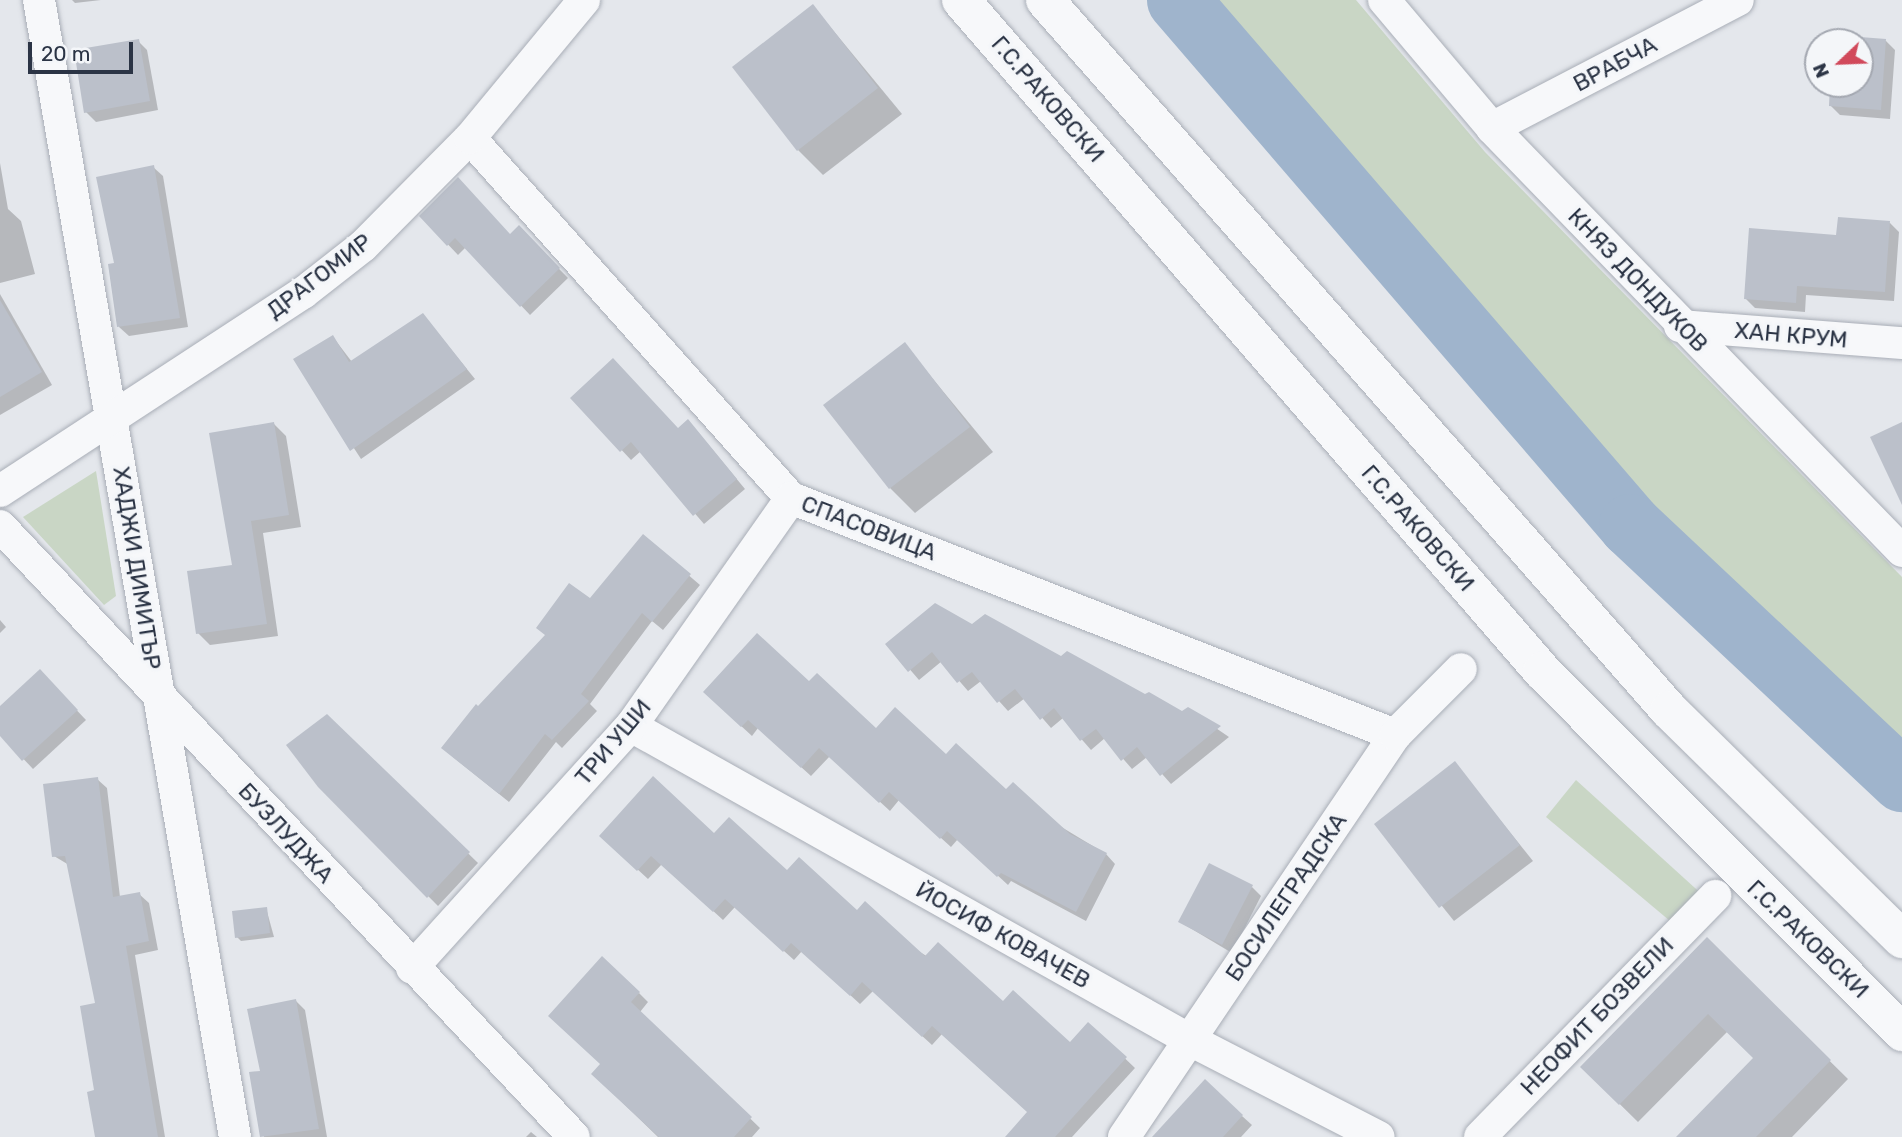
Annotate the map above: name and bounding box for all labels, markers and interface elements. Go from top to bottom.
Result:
scale bar [32,28,136,72]
north arrow [1804,28,1874,98]
street label: Г.С.РАКОВСКИ [986,30,1110,168]
street label: ВРАБЧА [1568,31,1662,97]
text: 20 m [41,41,90,66]
text: N [1808,60,1834,81]
street label: КНЯЗ ДОНДУКОВ [1562,202,1714,358]
street label: ДРАГОМИР [261,228,377,324]
street label: ХАН КРУМ [1733,316,1849,354]
street label: Г.С.РАКОВСКИ [1356,459,1480,597]
street label: ХАДЖИ ДИМИТЪР [107,465,167,671]
street label: СПАСОВИЦА [797,490,941,566]
street label: ТРИ УШИ [569,694,657,790]
street label: БУЗЛУДЖА [233,777,339,889]
street label: БОСИЛЕГРАДСКА [1220,808,1352,986]
street label: Г.С.РАКОВСКИ [1742,874,1874,1004]
street label: ЙОСИФ КОВАЧЕВ [911,876,1095,994]
street label: НЕОФИТ БОЗВЕЛИ [1515,931,1679,1101]

